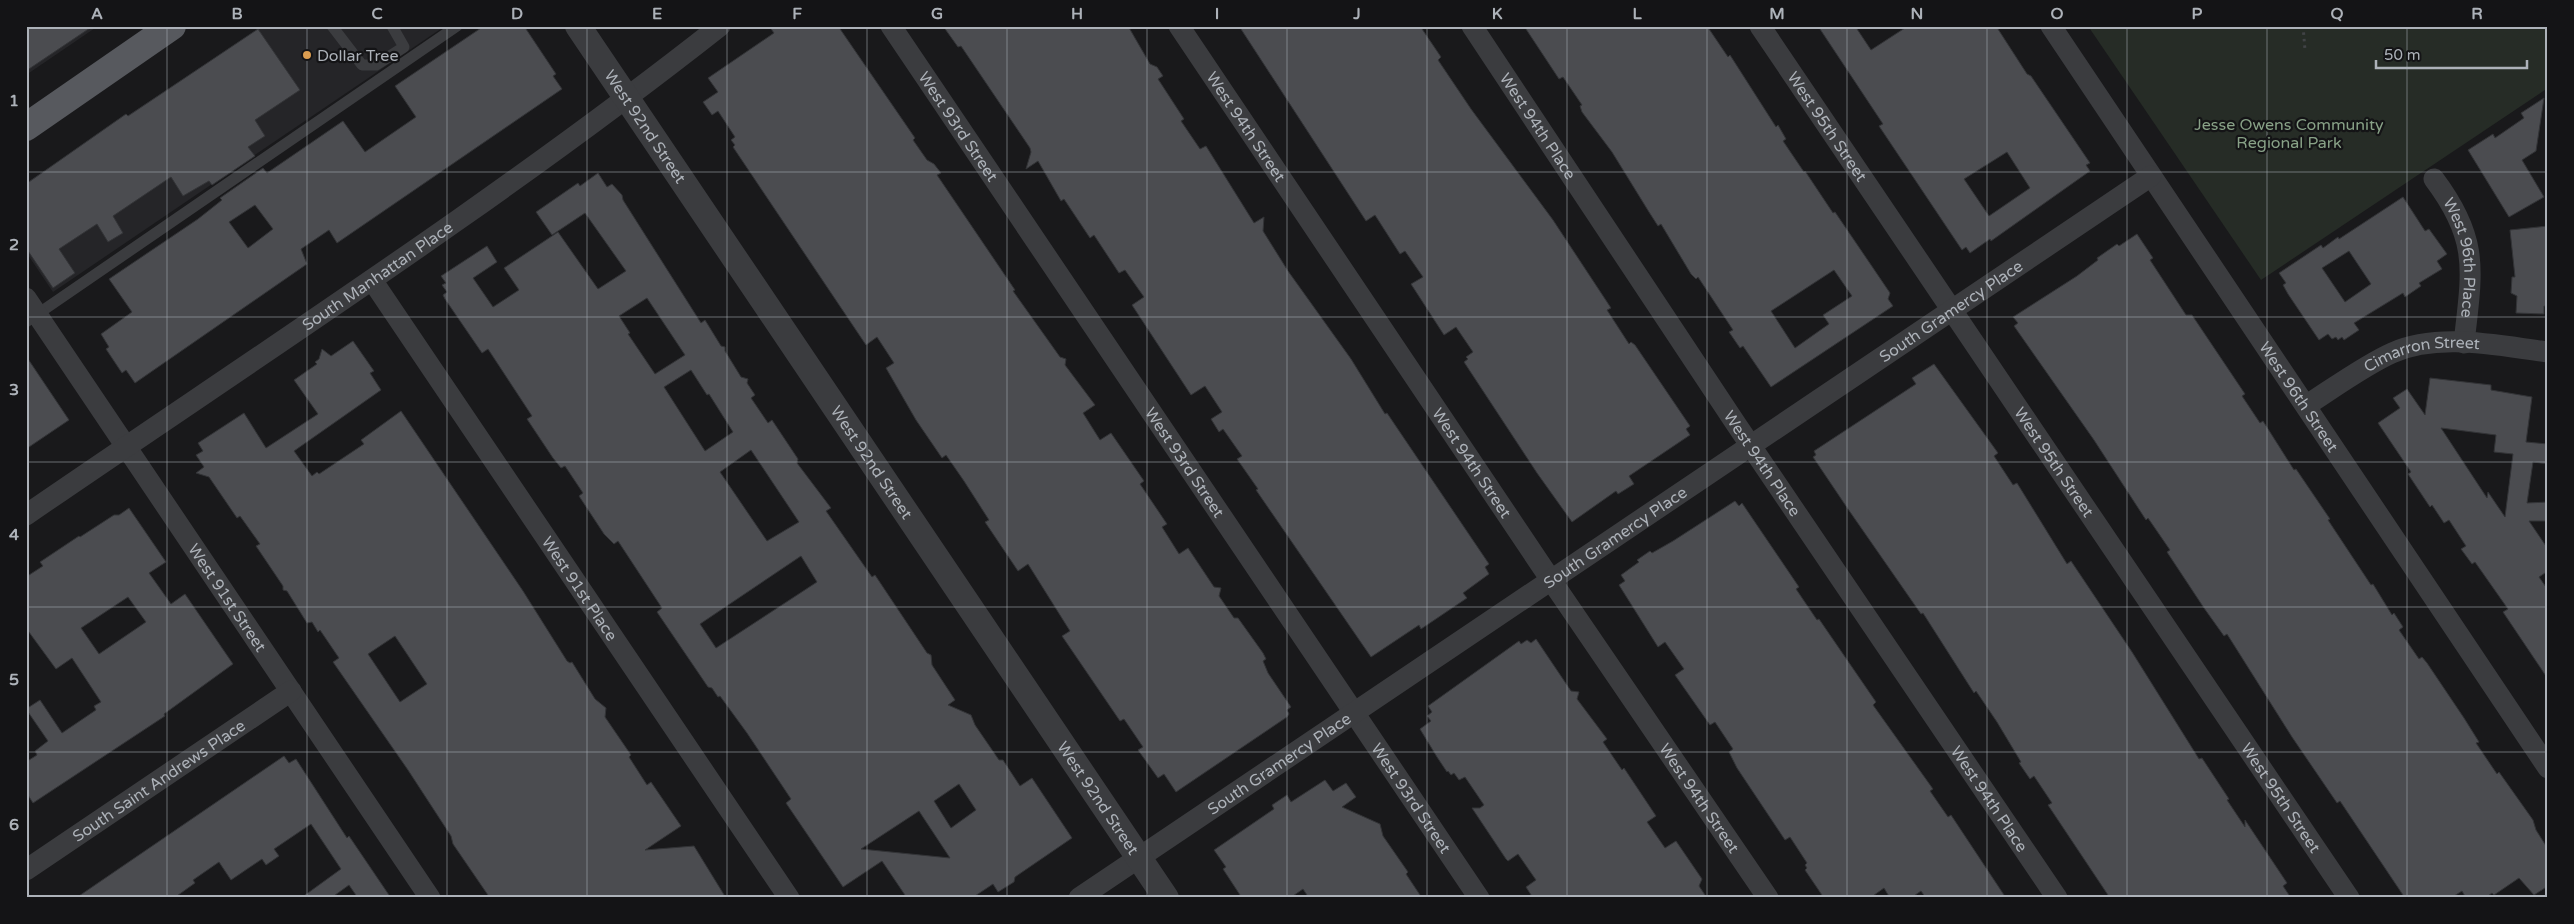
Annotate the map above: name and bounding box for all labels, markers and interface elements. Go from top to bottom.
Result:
text: A [91,4,103,24]
text: B [231,4,243,24]
text: C [371,4,383,24]
text: D [511,4,523,24]
text: E [652,4,662,24]
text: F [792,4,802,24]
text: G [931,4,943,24]
text: H [1071,4,1083,24]
text: I [1215,4,1219,24]
text: J [1352,4,1361,24]
text: K [1492,4,1503,24]
text: L [1632,4,1642,24]
text: M [1769,4,1785,24]
text: N [1911,4,1923,24]
text: O [2051,4,2064,24]
text: P [2192,4,2203,24]
text: Q [2331,4,2344,24]
text: R [2471,4,2483,24]
scale bar [2376,38,2528,70]
place label: Dollar Tree [317,46,398,66]
text: 50 m [2384,46,2421,64]
marker: Dollar Tree [301,49,313,61]
street label: West 92nd Street [600,66,690,187]
street label: West 93rd Street [914,68,1002,186]
street label: West 94th Street [1202,68,1290,186]
street label: West 95th Street [1783,68,1871,186]
street label: West 94th Place [1495,69,1580,184]
text: 1 [9,91,19,111]
park label: Jesse Owens Community Regional Park [2194,115,2384,153]
street label: West 96th Place [2438,194,2479,319]
street label: South Manhattan Place [299,218,457,335]
text: 2 [9,235,19,255]
street label: South Gramercy Place [1876,256,2027,367]
street label: Cimarron Street [2360,333,2481,377]
street label: West 96th Street [2254,338,2342,456]
text: 3 [9,380,19,400]
street label: West 92nd Street [826,402,917,523]
street label: West 93rd Street [1140,404,1228,522]
street label: West 94th Street [1427,404,1515,522]
street label: West 95th Street [2009,404,2098,521]
street label: West 94th Place [1719,407,1805,521]
street label: South Gramercy Place [1540,483,1691,593]
text: 4 [9,525,19,545]
street label: West 91st Place [537,533,622,645]
street label: West 91st Street [183,540,270,656]
text: 5 [9,670,19,690]
street label: South Gramercy Place [1204,709,1355,820]
street label: South Saint Andrews Place [69,716,249,847]
street label: West 92nd Street [1052,738,1143,859]
street label: West 95th Street [2236,739,2325,857]
street label: West 93rd Street [1366,740,1455,857]
street label: West 94th Street [1654,740,1743,857]
street label: West 94th Place [1946,742,2032,856]
text: 6 [9,815,19,835]

